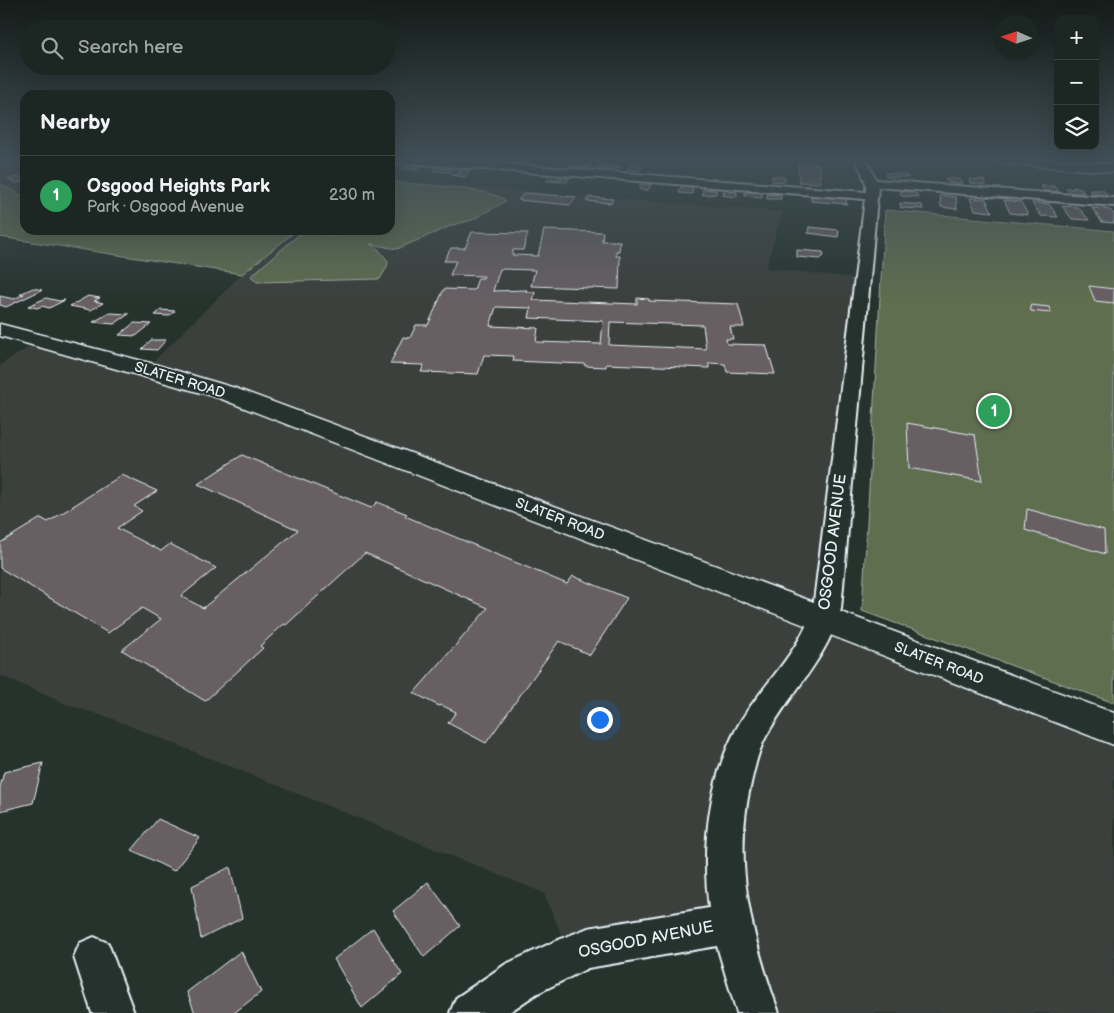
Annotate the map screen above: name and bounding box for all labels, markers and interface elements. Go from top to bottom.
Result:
north arrow [994,15,1039,60]
map controls [1054,15,1099,150]
button: + [1054,15,1099,60]
search box [20,20,395,75]
icon: search [38,34,66,62]
text: Search here [78,36,183,59]
button: − [1054,60,1099,105]
button: layers [1054,105,1099,150]
text: Nearby [40,110,110,135]
text: Osgood Heights Park [87,175,270,198]
text: 1 [53,186,59,205]
text: 230 m [329,186,375,205]
text: Park · Osgood Avenue [87,198,244,217]
street label: SLATER ROAD [133,358,227,402]
pin: 1 [978,392,1010,430]
street label: OSGOOD AVENUE [815,473,851,611]
street label: SLATER ROAD [513,494,607,544]
street label: SLATER ROAD [892,638,986,688]
your location [587,707,613,733]
street label: OSGOOD AVENUE [577,918,715,962]

